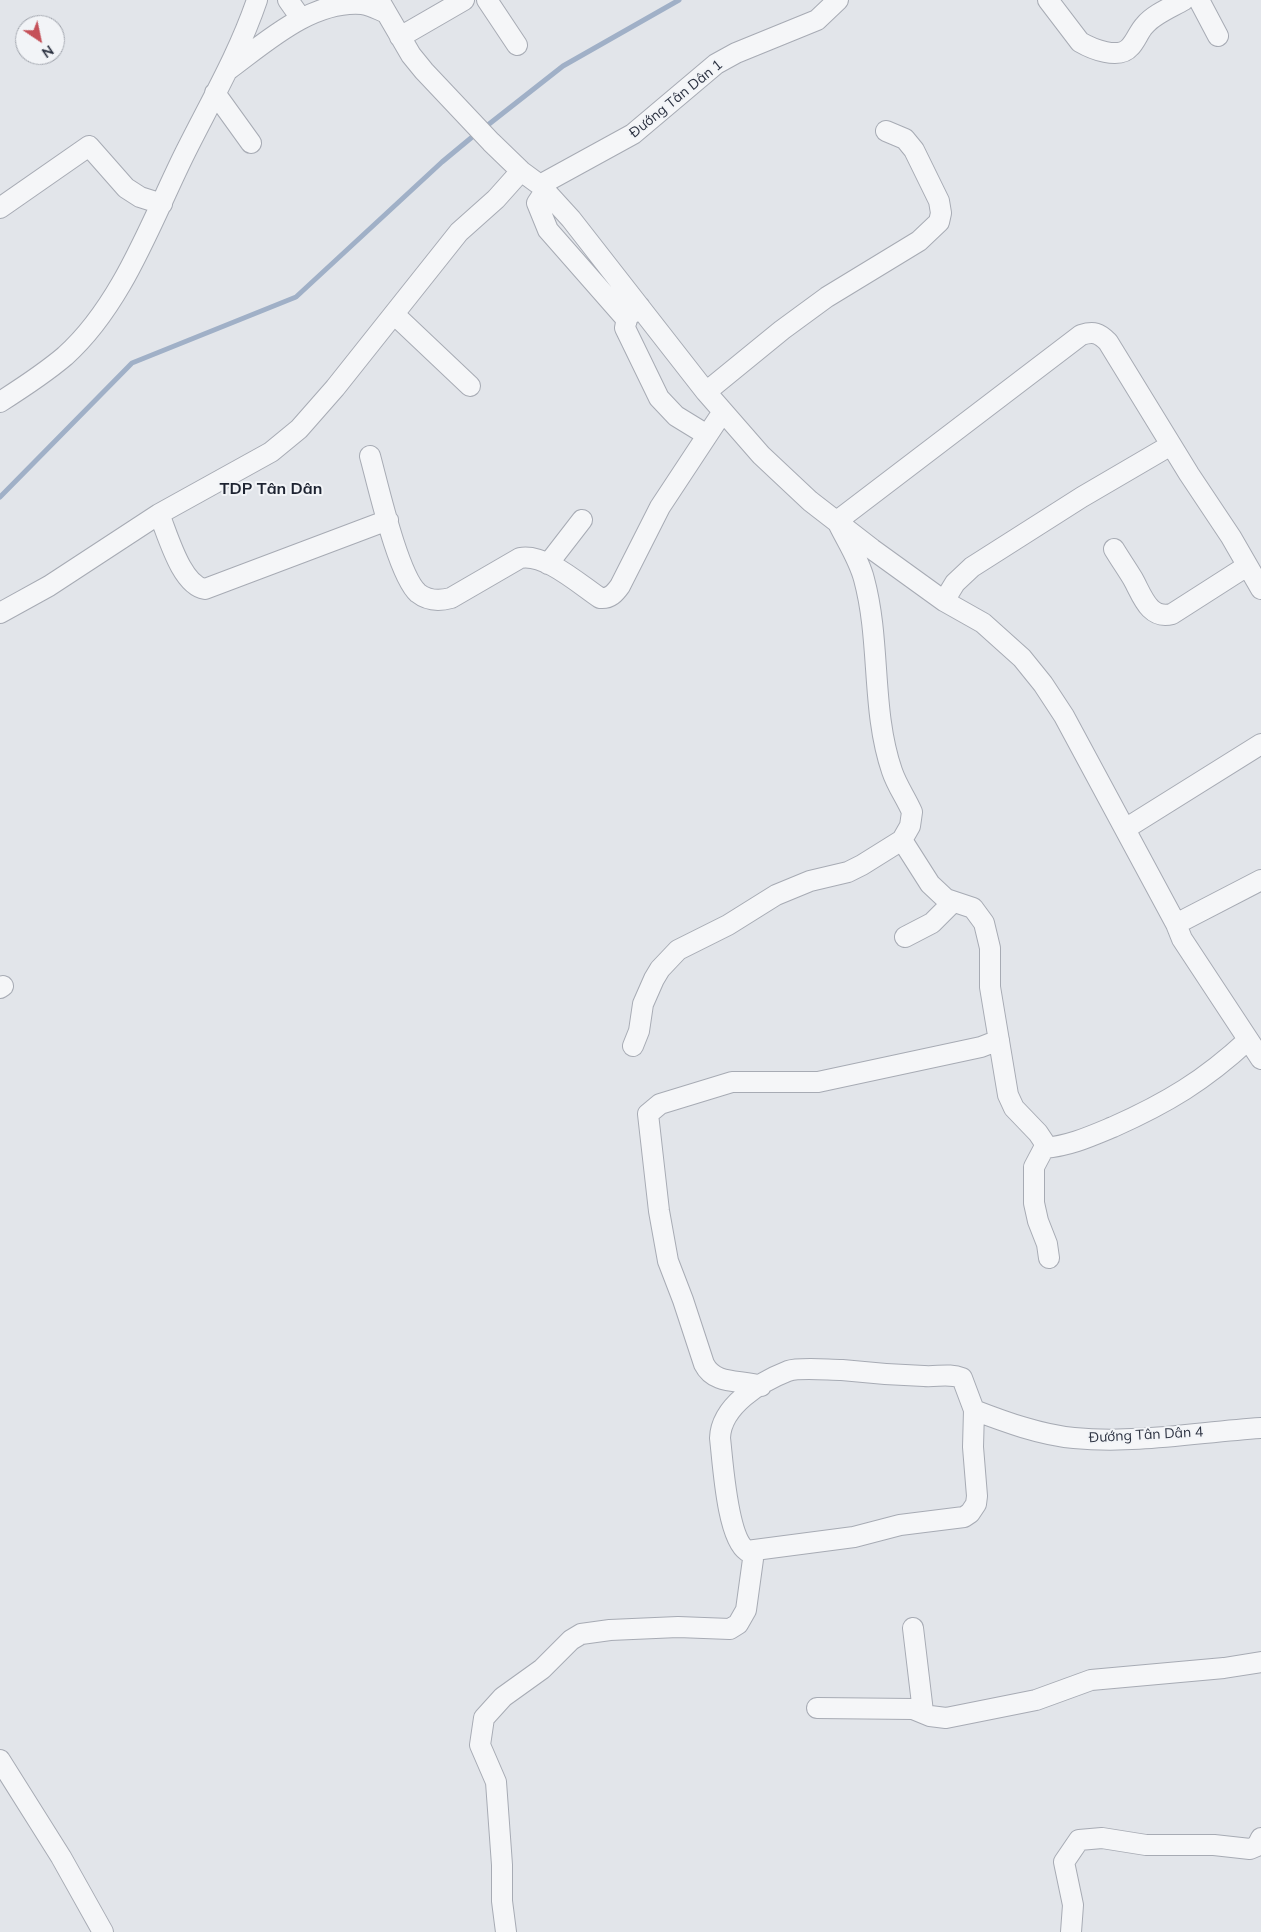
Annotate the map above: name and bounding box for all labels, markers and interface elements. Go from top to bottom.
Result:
north arrow [15,15,65,65]
text: N [38,41,57,62]
street label: Đướng Tân Dân 1 [626,56,726,142]
district label: TDP Tân Dân [220,479,322,499]
street label: Đướng Tân Dân 4 [1088,1424,1204,1446]

